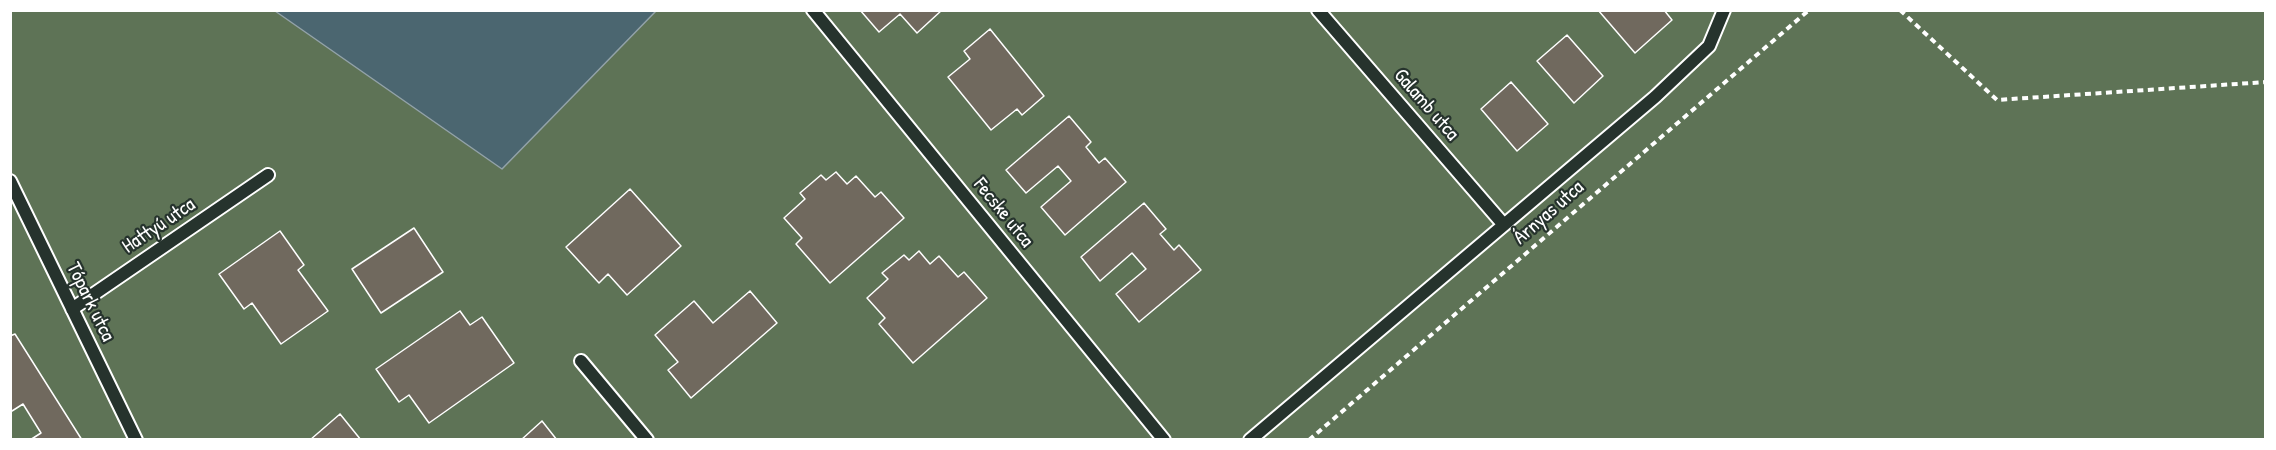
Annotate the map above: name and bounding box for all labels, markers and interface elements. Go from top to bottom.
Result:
street label: Galamb utca [1388,64,1464,146]
street label: Fecske utca [968,173,1038,253]
street label: Árnyas utca [1509,176,1589,250]
street label: Hattyú utca [118,193,200,259]
street label: Tópark utca [61,259,119,345]

